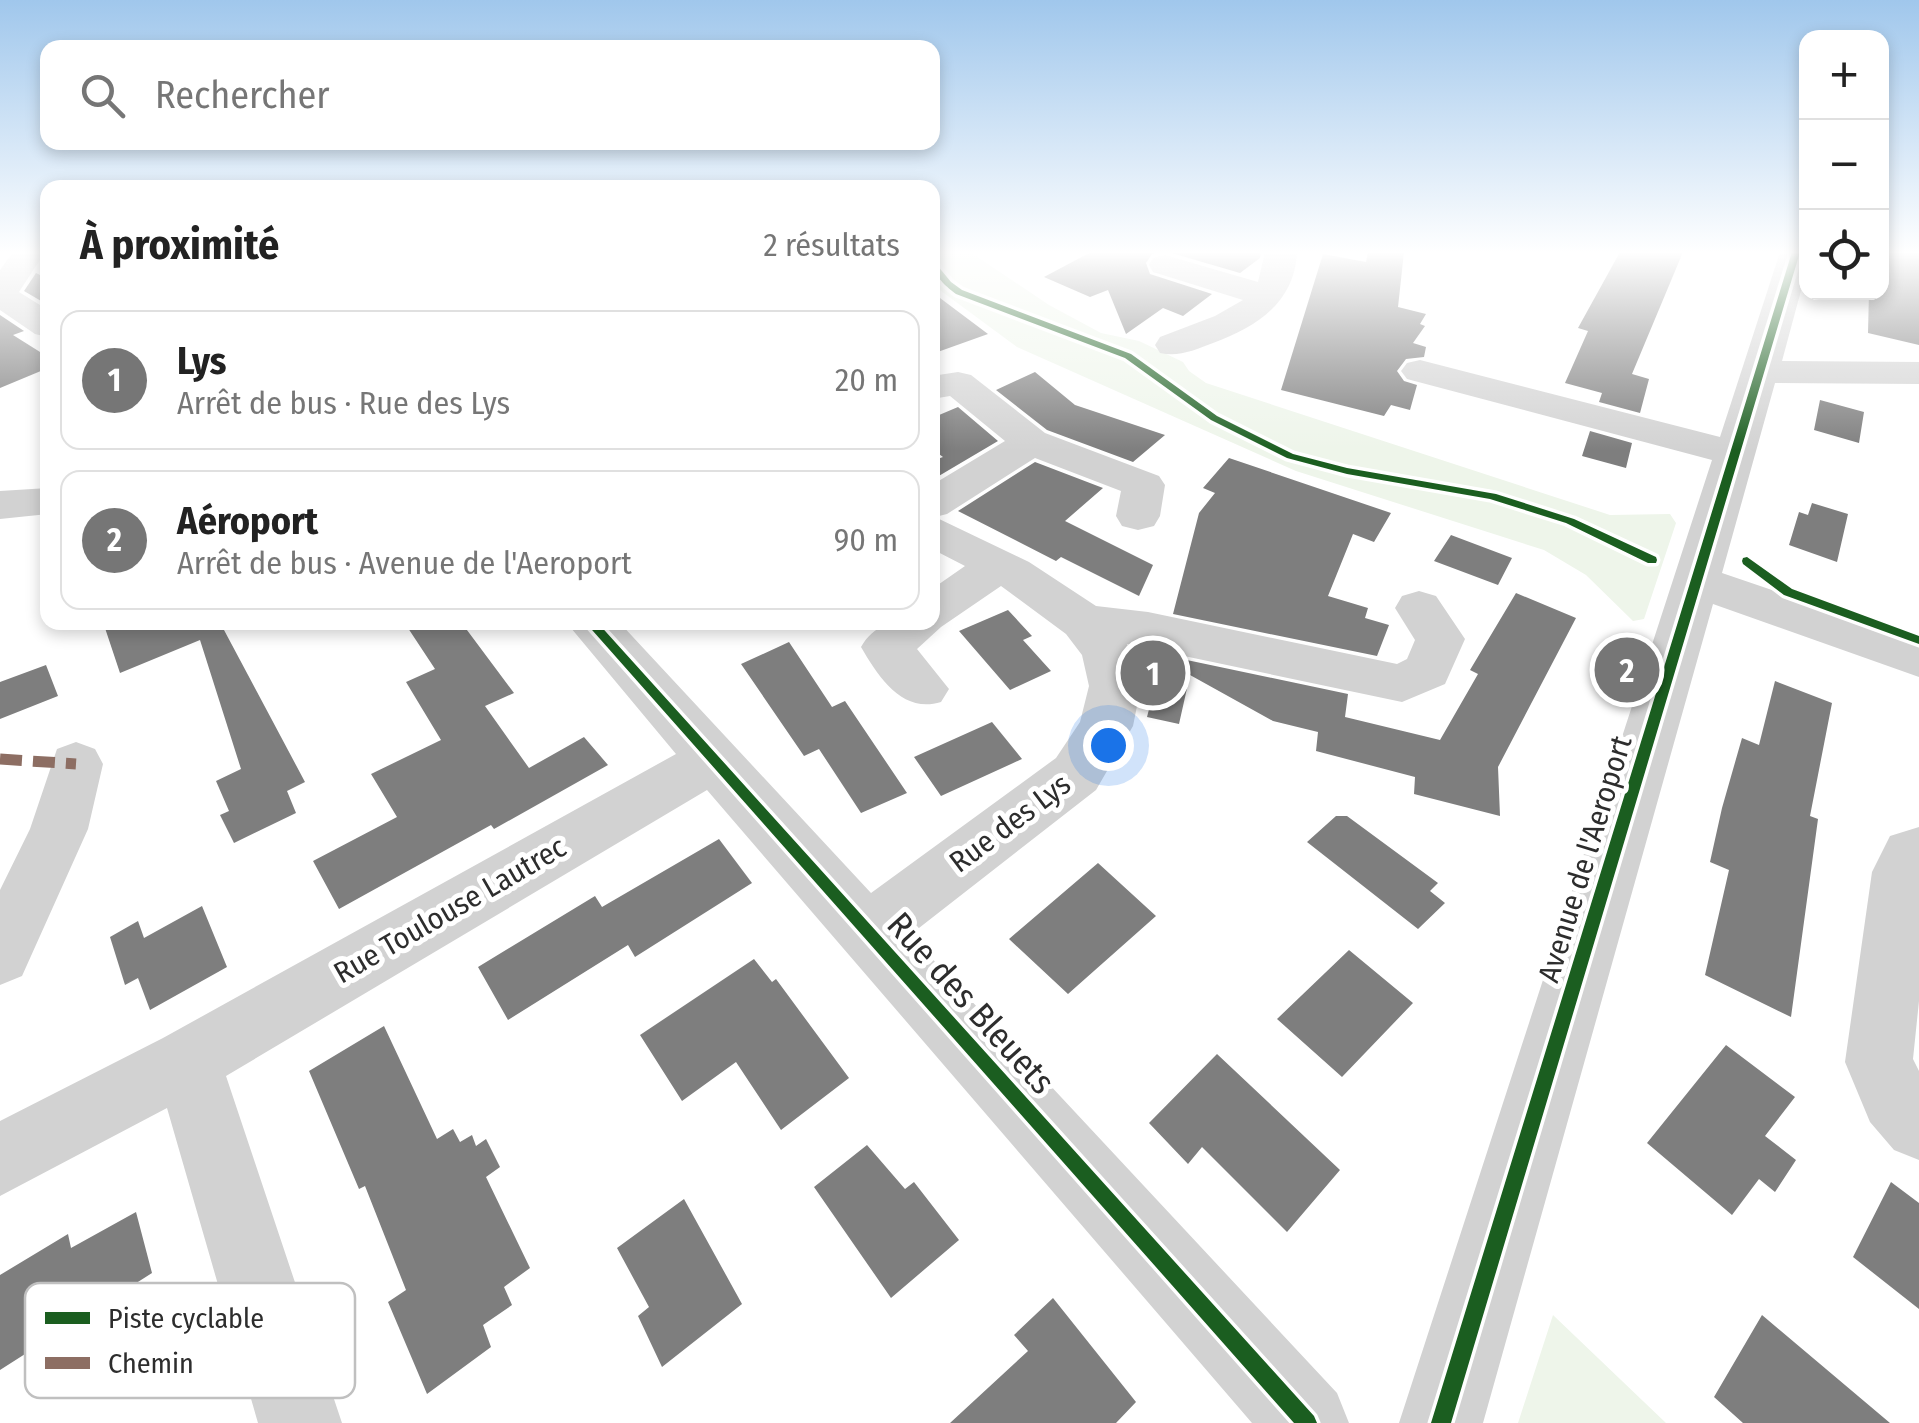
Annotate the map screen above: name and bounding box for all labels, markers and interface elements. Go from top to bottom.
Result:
map controls [1799,30,1889,300]
button: + [1799,30,1889,120]
search box [40,40,940,150]
icon: search [75,68,130,123]
text: Rechercher [155,72,330,118]
button: − [1799,120,1889,210]
button: locate [1799,210,1889,300]
text: À proximité [80,220,279,270]
text: 2 résultats [763,226,900,264]
text: Lys [177,338,226,384]
text: 1 [108,361,121,399]
text: 20 m [835,361,898,399]
text: Arrêt de bus · Rue des Lys [177,384,510,422]
text: Aéroport [177,498,318,544]
text: 2 [107,521,122,559]
text: 90 m [834,521,898,559]
text: Arrêt de bus · Avenue de l'Aeroport [177,544,632,582]
pin: 2 [1594,632,1660,708]
pin: 1 [1120,636,1186,710]
your location [1083,720,1134,771]
street label: Avenue de l'Aeroport [1530,731,1640,987]
street label: Rue des Lys [942,766,1078,880]
street label: Rue Toulouse Lautrec [327,829,573,991]
street label: Rue des Bleuets [879,904,1063,1102]
legend [25,1283,355,1398]
text: Piste cyclable [108,1302,264,1335]
text: Chemin [108,1347,194,1380]

